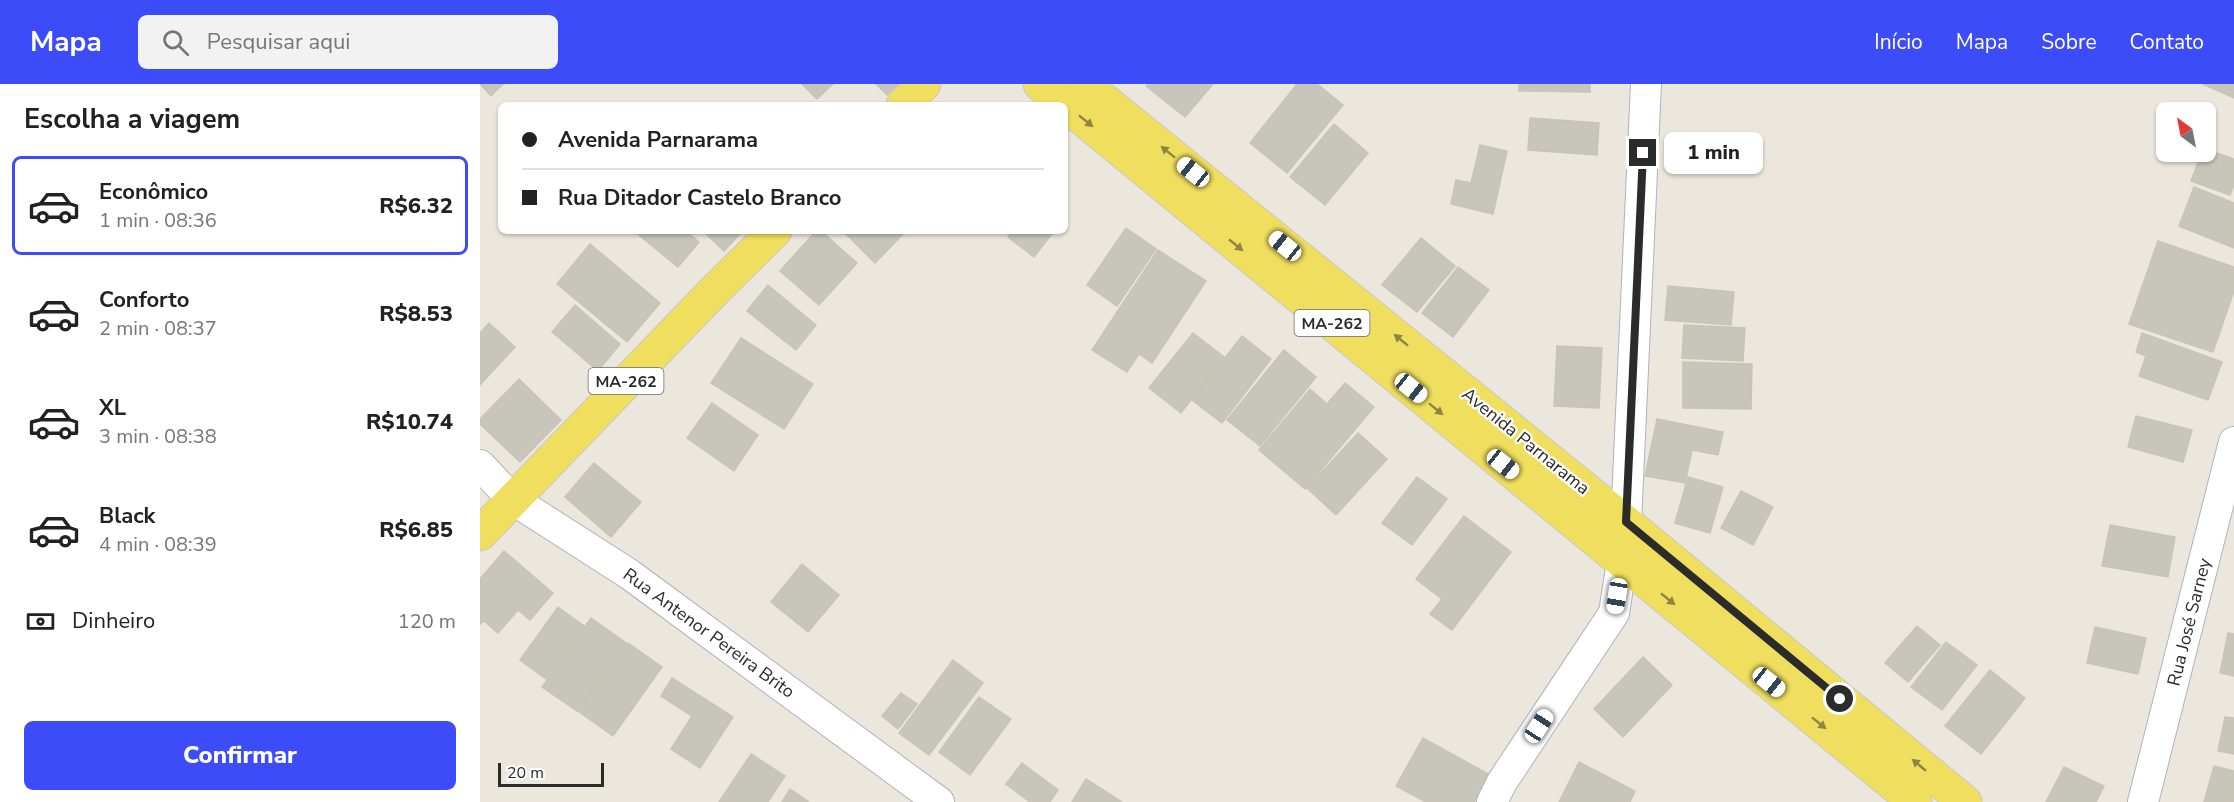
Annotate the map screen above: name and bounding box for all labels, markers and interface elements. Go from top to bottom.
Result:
search box [138,15,558,69]
text: Mapa [30,23,102,61]
icon: search [159,26,192,59]
text: Pesquisar aqui [207,27,350,57]
text: Início [1874,28,1923,56]
text: Mapa [1956,28,2008,56]
text: Sobre [2041,28,2097,56]
text: Contato [2130,28,2204,56]
text: Escolha a viagem [24,101,240,138]
north arrow [2156,102,2216,162]
map controls [2156,102,2216,162]
one-way arrow [1078,114,1093,127]
text: Avenida Parnarama [558,125,758,155]
callout: 1 min [1664,132,1763,174]
route end [1629,139,1656,166]
text: 1 min [1687,139,1740,166]
one-way arrow [1160,145,1176,158]
car [1173,154,1213,190]
text: Econômico [99,177,208,207]
icon: car [27,179,81,233]
text: Rua Ditador Castelo Branco [558,183,841,213]
text: R$6.32 [379,191,453,221]
text: 1 min · 08:36 [99,207,217,234]
car [1265,228,1305,264]
one-way arrow [1228,238,1243,251]
text: Conforto [99,285,189,315]
icon: car [27,287,81,341]
text: R$8.53 [379,299,453,329]
road number: MA-262 [1294,310,1370,336]
text: 2 min · 08:37 [99,315,217,342]
one-way arrow [1393,334,1409,347]
road number: MA-262 [588,368,664,394]
car [1391,370,1431,406]
street label: Avenida Parnarama [1457,382,1595,500]
text: XL [99,393,126,423]
icon: car [27,395,81,449]
one-way arrow [1428,402,1444,415]
text: R$10.74 [366,407,453,437]
text: 3 min · 08:38 [99,423,217,450]
car [1483,446,1523,482]
text: Black [99,501,155,531]
icon: car [27,503,81,557]
text: R$6.85 [379,515,453,545]
text: 4 min · 08:39 [99,531,217,558]
street label: Rua José Sarney [2162,555,2217,688]
street label: Rua Antenor Pereira Brito [618,562,800,704]
car [1605,577,1629,615]
one-way arrow [1660,593,1676,606]
icon: cash [24,605,57,638]
text: Dinheiro [72,606,155,636]
text: 120 m [398,608,456,635]
car [1749,664,1789,700]
route start [1826,685,1853,712]
car [1522,706,1556,746]
one-way arrow [1811,716,1826,729]
button: Confirmar [24,721,456,790]
one-way arrow [1911,758,1927,771]
scale bar [498,760,604,788]
text: 20 m [507,762,544,784]

